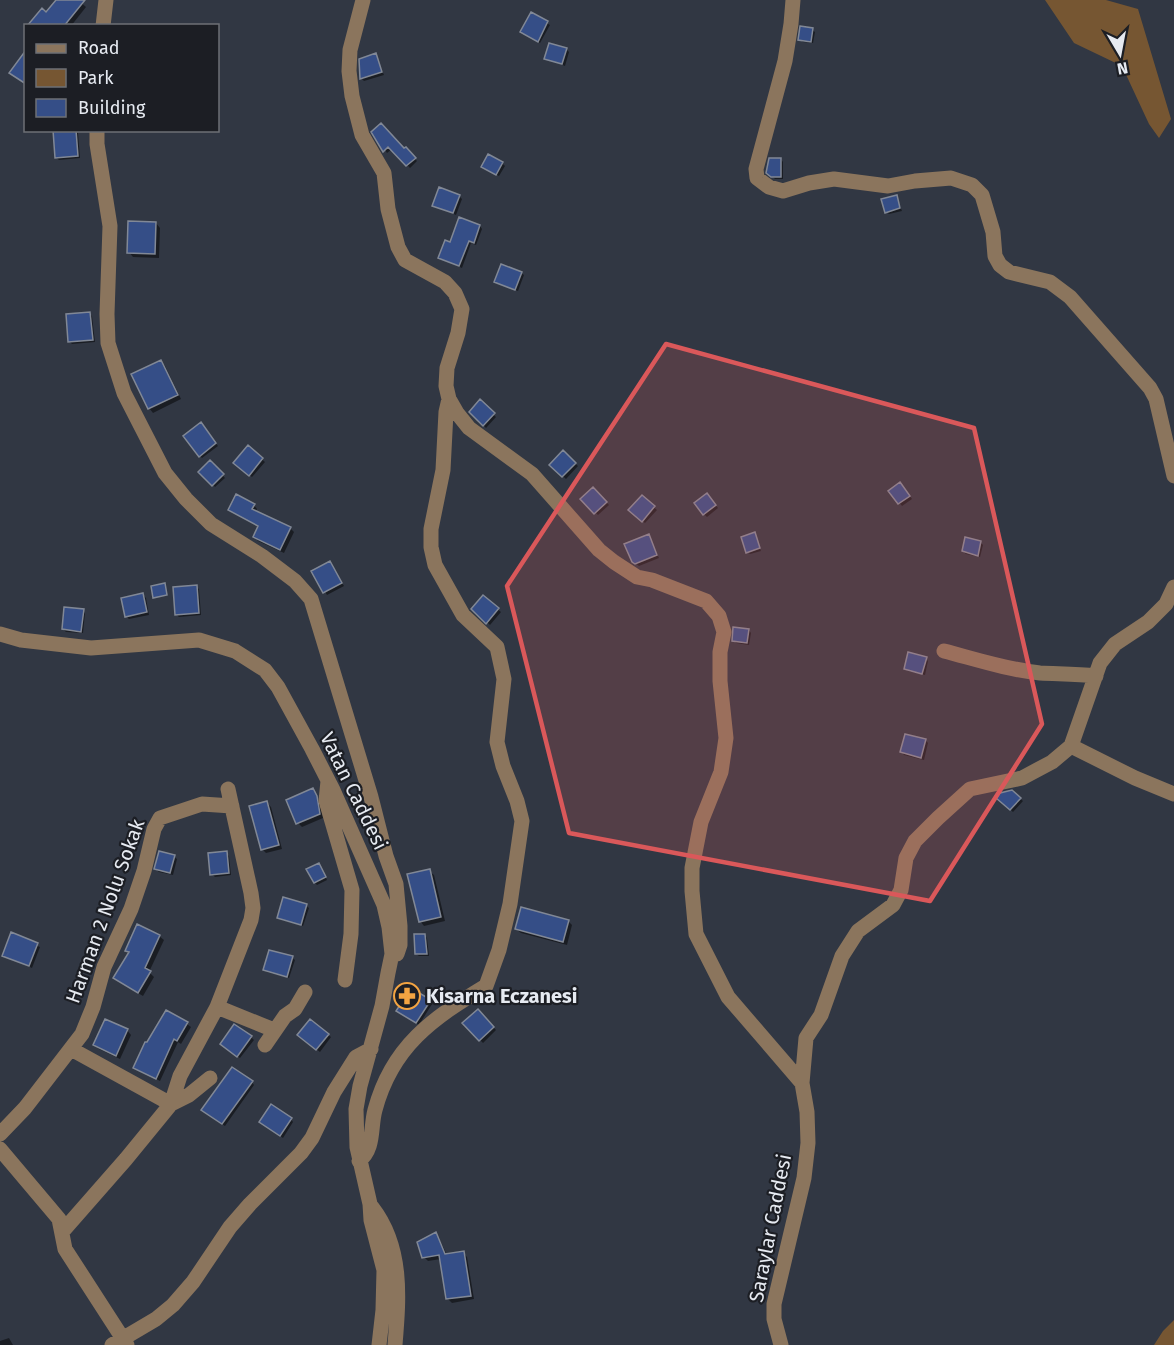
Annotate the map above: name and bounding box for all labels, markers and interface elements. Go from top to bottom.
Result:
legend [24,24,219,132]
north arrow [1090,24,1150,84]
text: Road [78,37,120,59]
text: N [1116,58,1129,79]
text: Park [78,67,114,89]
text: Building [78,97,146,119]
street label: Vatan Caddesi [315,728,393,854]
street label: Harman 2 Nolu Sokak [61,815,150,1006]
pharmacy icon: Kisarna Eczanesi [392,981,422,1011]
place label: Kisarna Eczanesi [426,984,577,1008]
street label: Saraylar Caddesi [744,1152,796,1304]

